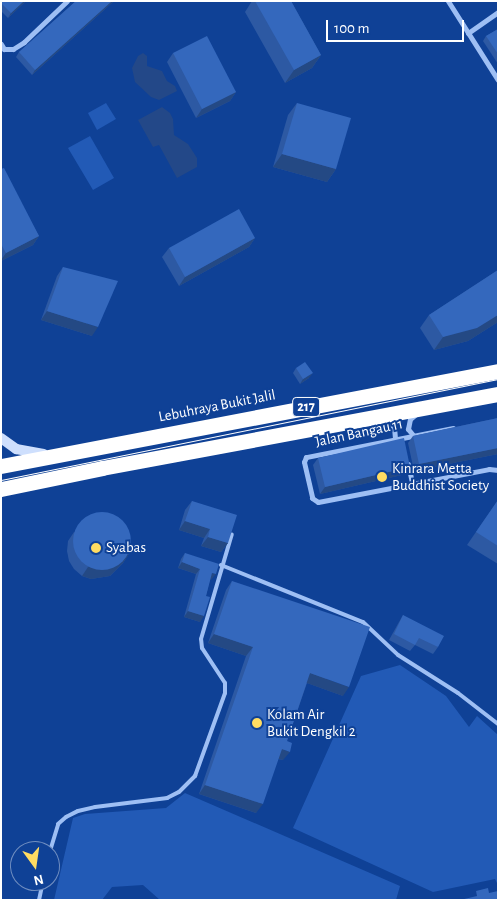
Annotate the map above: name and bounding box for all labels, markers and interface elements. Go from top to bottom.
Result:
scale bar [329,10,466,42]
text: 100 m [334,21,369,36]
street label: Lebuhraya Bukit Jalil [157,386,277,426]
road number: 217 [291,396,321,418]
street label: Jalan Bangau 11 [314,415,404,451]
place label: Kinrara Metta Buddhist Society [392,459,489,494]
marker: Kinrara Metta Buddhist Society [376,471,388,483]
place label: Syabas [106,539,146,557]
marker: Syabas [90,542,102,554]
place label: Kolam Air Bukit Dengkil 2 [267,705,356,740]
marker: Kolam Air Bukit Dengkil 2 [251,717,263,729]
north arrow [10,841,60,891]
text: N [32,872,45,888]

